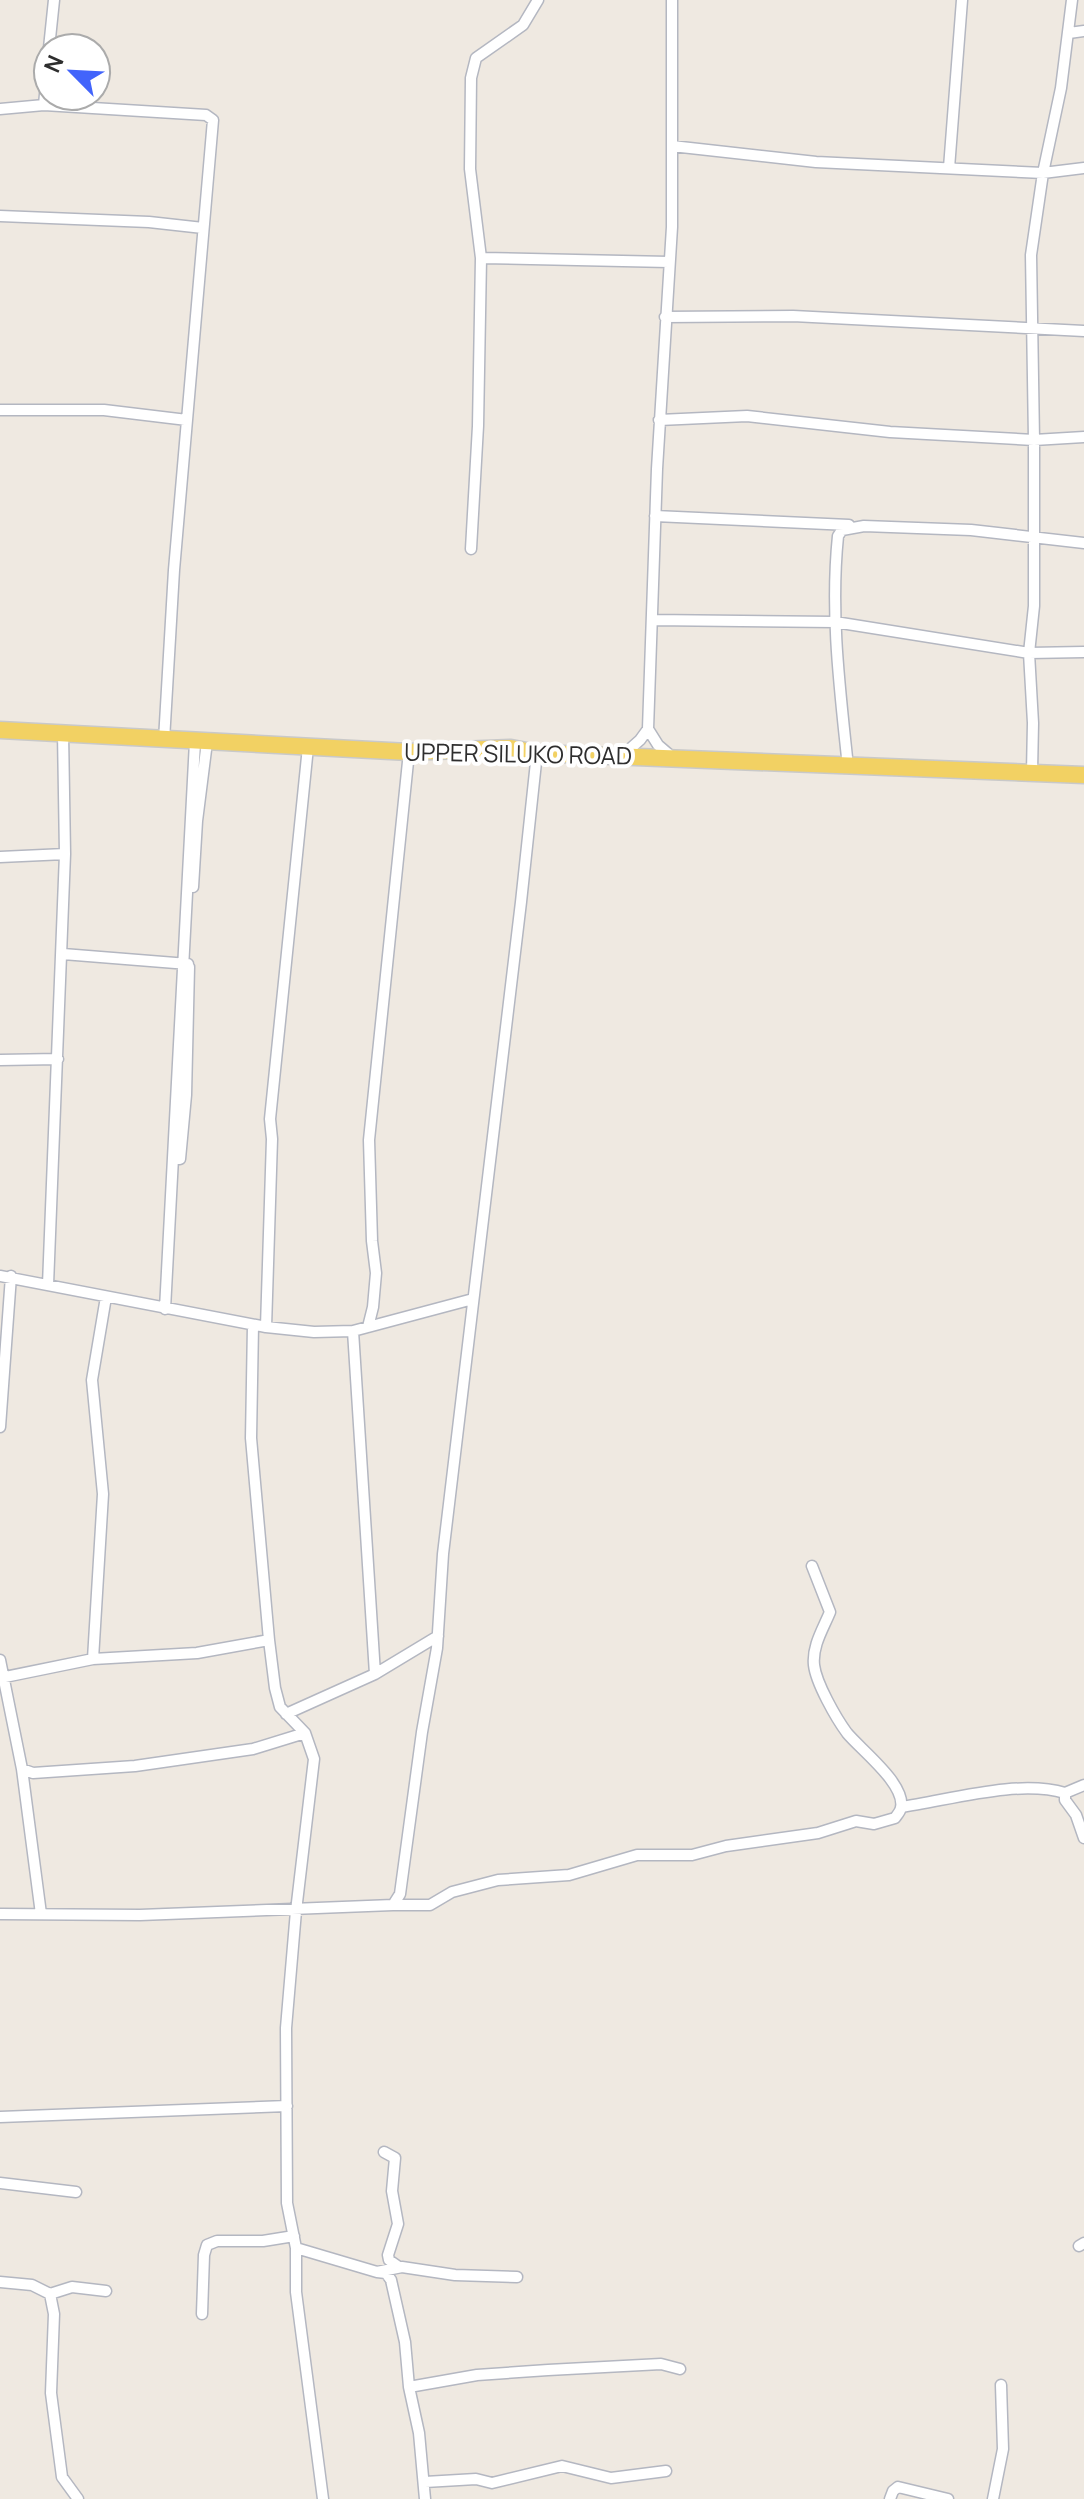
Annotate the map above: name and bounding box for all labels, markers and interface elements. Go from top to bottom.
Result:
north arrow [32,32,112,112]
text: N [37,51,71,77]
street label: UPPER SILUKO ROAD [404,735,632,771]

